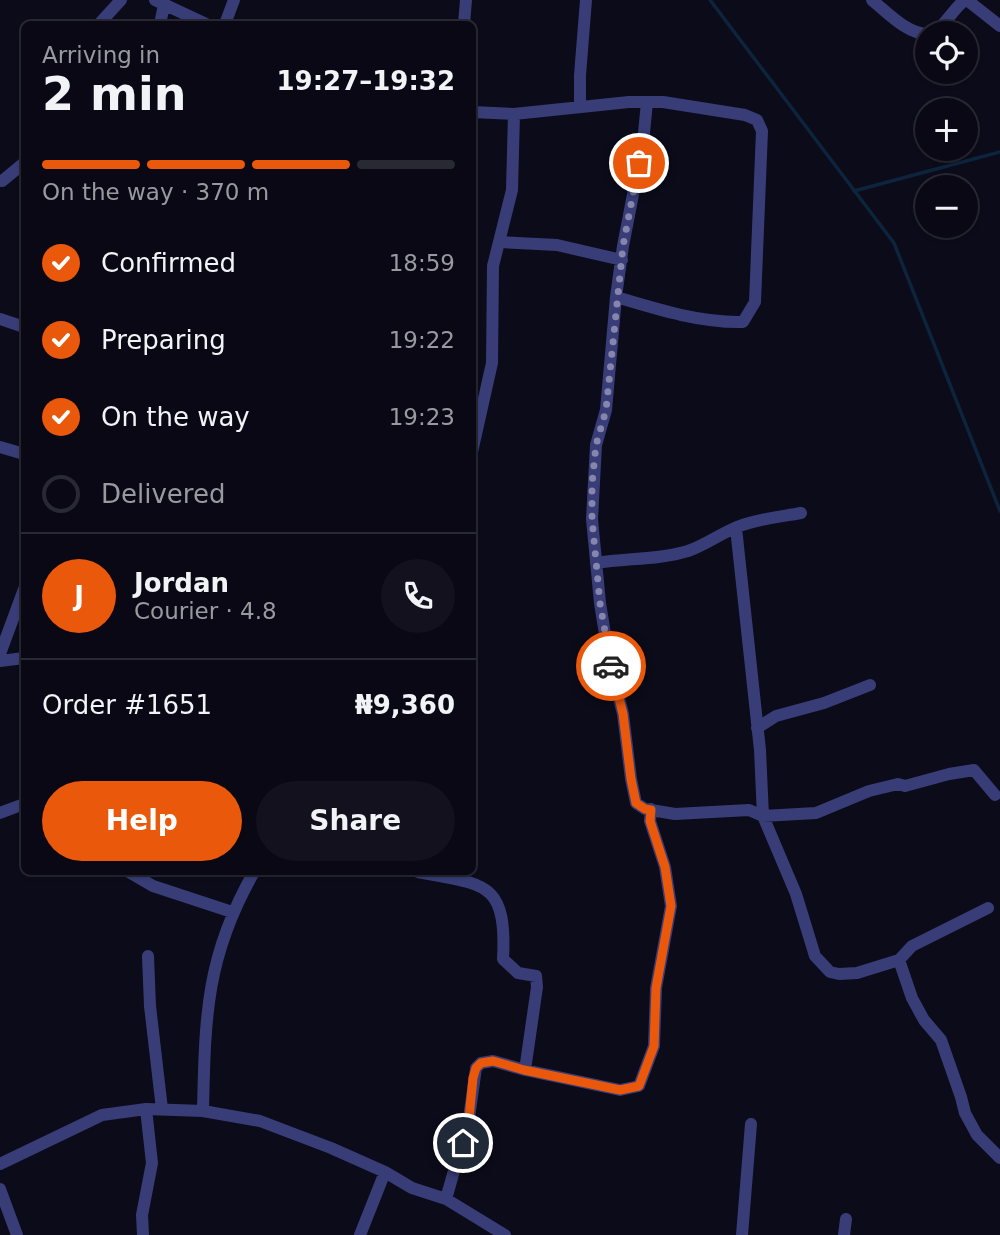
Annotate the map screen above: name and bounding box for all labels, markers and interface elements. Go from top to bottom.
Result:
map controls [915,21,978,238]
button: locate [915,21,978,84]
text: Arriving in [42,42,160,68]
text: 19:27–19:32 [276,66,455,96]
text: 2 min [42,67,186,121]
button: + [915,98,978,161]
pin [609,133,669,193]
icon: bag [620,144,658,182]
button: − [915,175,978,238]
text: On the way · 370 m [42,179,269,205]
icon: check [42,244,80,282]
text: Confirmed [101,248,236,278]
text: 18:59 [389,250,455,276]
icon: check [42,321,80,359]
text: Preparing [101,325,226,355]
text: 19:22 [389,327,455,353]
icon: check [42,398,80,436]
text: On the way [101,402,250,432]
text: 19:23 [389,404,455,430]
text: Delivered [101,479,225,509]
button: phone [381,559,455,633]
text: Jordan [134,568,229,598]
text: J [74,581,84,611]
text: Courier · 4.8 [134,598,277,624]
courier [576,631,646,701]
icon: car [592,647,630,685]
text: Order #1651 [42,690,212,720]
text: ₦9,360 [355,690,455,720]
button: Help [42,781,242,861]
button: Share [256,781,455,861]
pin [433,1113,493,1173]
icon: home [444,1124,482,1162]

